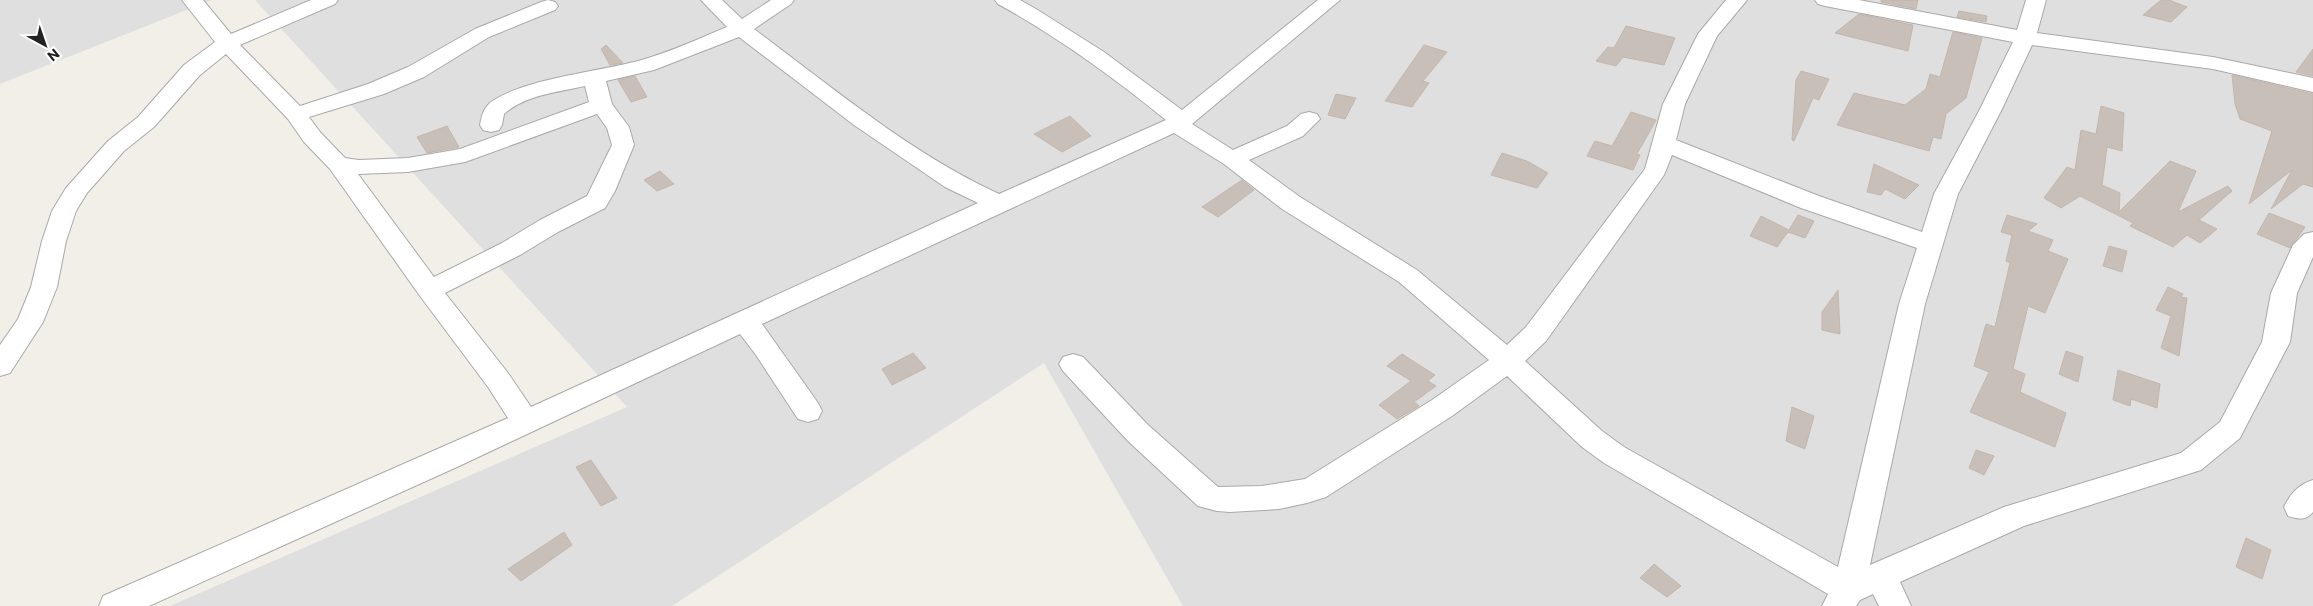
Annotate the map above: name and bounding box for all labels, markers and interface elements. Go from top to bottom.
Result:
north arrow [20,20,70,70]
text: N [44,45,63,65]

